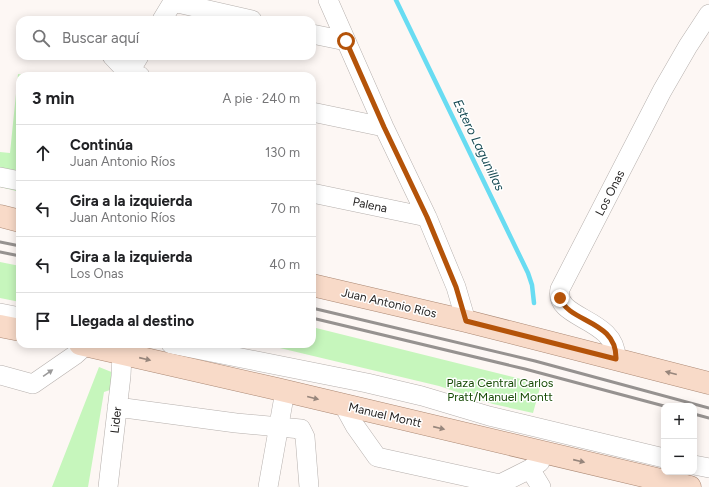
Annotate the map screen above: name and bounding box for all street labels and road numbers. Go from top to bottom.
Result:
street label: Los Onas [593,167,628,218]
street label: Palena [351,195,389,215]
street label: Juan Antonio Ríos [340,285,438,321]
street label: Manuel Montt [347,400,423,430]
street label: Lider [108,406,124,434]

